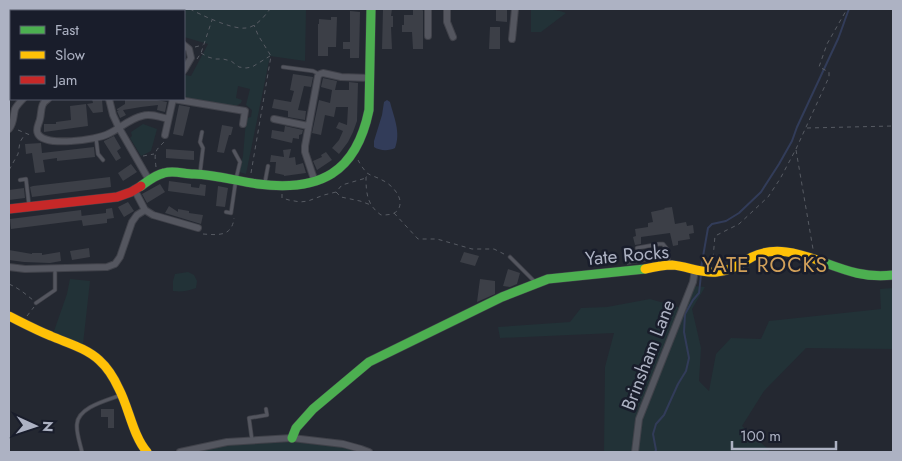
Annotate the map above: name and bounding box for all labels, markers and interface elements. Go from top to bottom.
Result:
legend [10,10,185,100]
text: Fast [55,19,79,41]
text: Slow [55,44,86,66]
text: Jam [53,69,78,91]
street label: Yate Rocks [584,238,670,272]
district label: YATE ROCKS [702,250,828,280]
street label: Brinsham Lane [614,295,682,414]
north arrow [10,401,60,451]
scale bar [732,418,836,450]
text: N [38,421,58,433]
text: 100 m [740,425,781,447]

